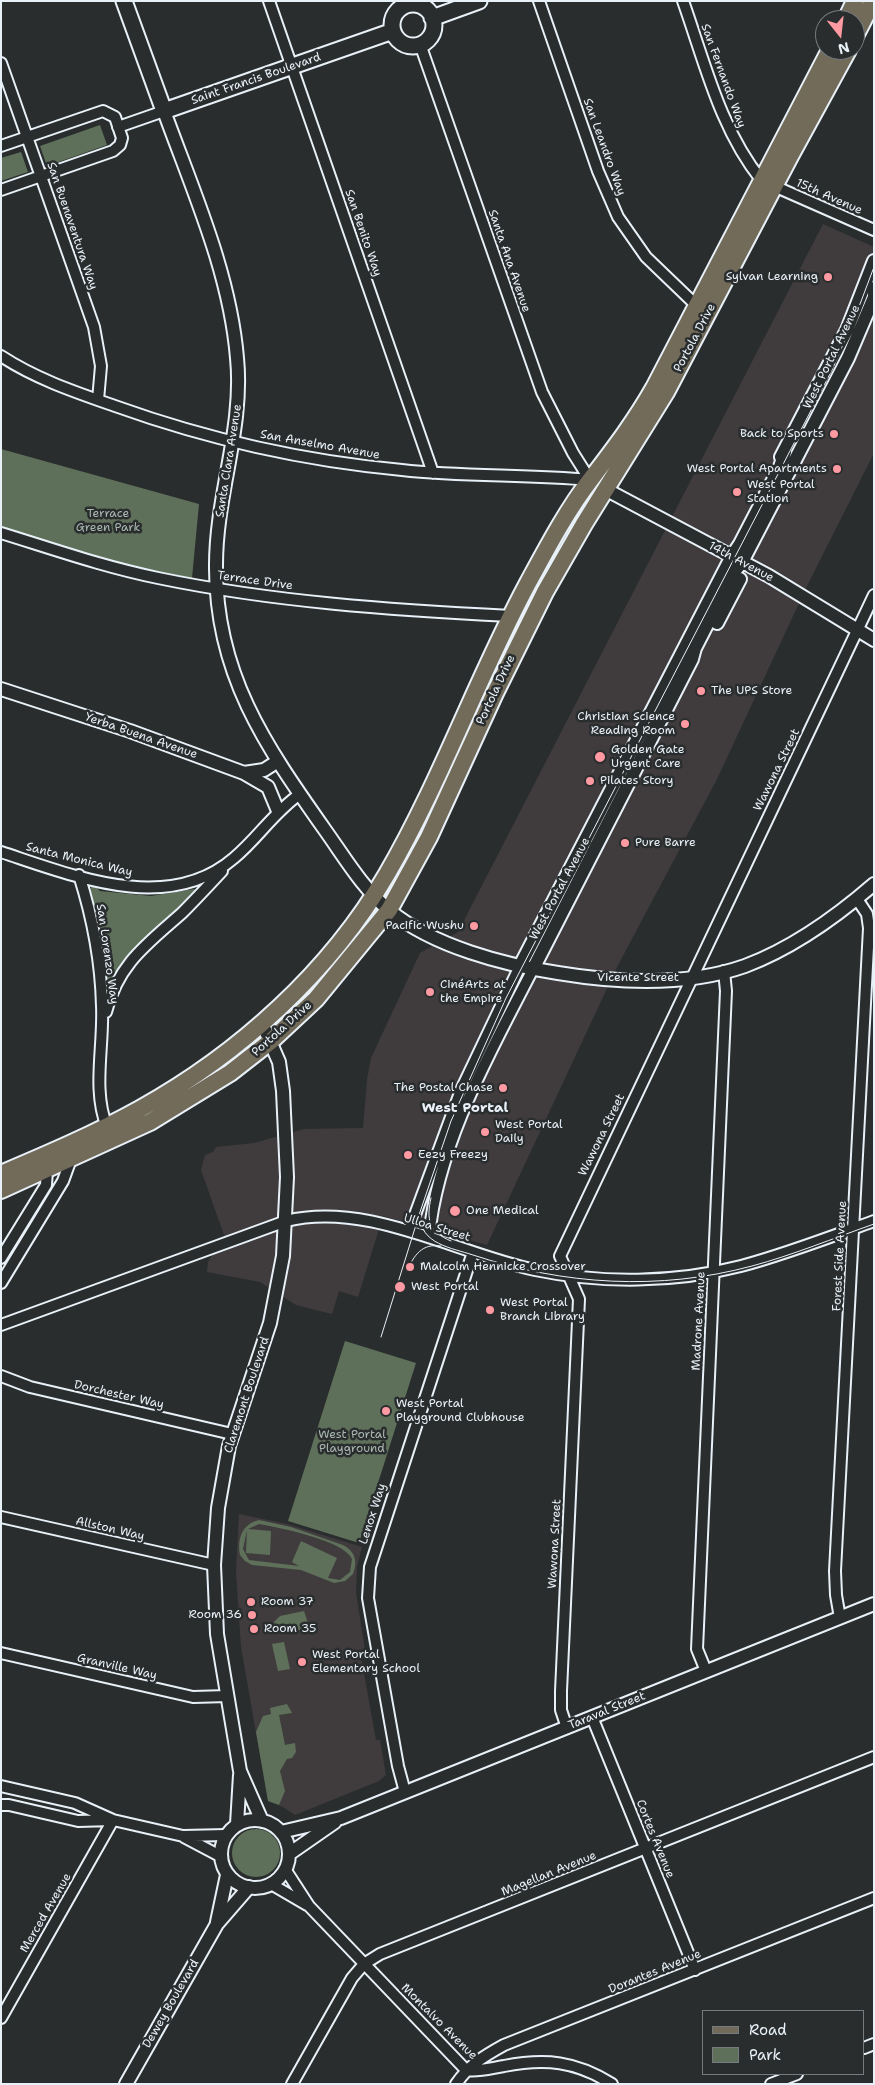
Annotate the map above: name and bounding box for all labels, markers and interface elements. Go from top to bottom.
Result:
north arrow [815,10,865,60]
street label: San Fernando Way [698,22,748,130]
text: N [836,38,852,59]
street label: Saint Francis Boulevard [189,50,323,108]
street label: San Leandro Way [580,96,628,198]
street label: San Buenaventura Way [43,160,101,292]
street label: 15th Avenue [794,176,864,218]
street label: San Benito Way [341,188,385,278]
street label: Santa Ana Avenue [485,208,533,314]
place label: Sylvan Learning [726,270,818,284]
marker: Sylvan Learning [822,271,834,283]
street label: Portola Drive [671,301,719,375]
street label: West Portal Avenue [801,303,863,411]
street label: Santa Clara Avenue [213,403,245,519]
street label: San Anselmo Avenue [259,427,381,463]
place label: Back to Sports [740,427,824,441]
marker: Back to Sports [828,428,840,440]
place label: West Portal Apartments [687,462,827,476]
marker: West Portal Apartments [831,463,843,475]
place label: West Portal Station [747,478,815,506]
marker: West Portal Station [731,486,743,498]
park label: Terrace Green Park [76,507,140,535]
street label: 14th Avenue [706,539,776,585]
street label: Terrace Drive [216,569,294,593]
street label: Portola Drive [473,653,519,727]
place label: The UPS Store [711,684,792,698]
marker: The UPS Store [695,685,707,697]
street label: Yerba Buena Avenue [83,710,199,762]
place label: Christian Science Reading Room [577,710,675,738]
marker: Christian Science Reading Room [679,718,691,730]
street label: Wawona Street [751,726,803,814]
place label: Golden Gate Urgent Care [611,743,684,771]
marker: Golden Gate Urgent Care [593,750,607,764]
place label: Pilates Story [600,774,673,788]
marker: Pilates Story [584,775,596,787]
street label: West Portal Avenue [527,835,593,943]
place label: Pure Barre [635,836,696,850]
marker: Pure Barre [619,837,631,849]
street label: Santa Monica Way [24,840,134,880]
street label: San Lorenzo Way [93,903,121,1005]
place label: Pacific Wushu [385,919,464,933]
marker: Pacific Wushu [468,920,480,932]
street label: Vicente Street [597,971,679,985]
place label: CinéArts at the Empire [440,978,506,1006]
marker: CinéArts at the Empire [424,986,436,998]
street label: Portola Drive [249,998,315,1060]
place label: The Postal Chase [394,1081,493,1095]
marker: The Postal Chase [497,1082,509,1094]
street label: Wawona Street [576,1091,628,1179]
district label: West Portal [422,1100,508,1116]
place label: West Portal Daily [495,1118,563,1146]
marker: West Portal Daily [479,1126,491,1138]
place label: Eezy Freezy [418,1148,488,1162]
marker: Eezy Freezy [402,1149,414,1161]
street label: Forest Side Avenue [830,1200,850,1312]
marker: One Medical [448,1204,462,1218]
place label: One Medical [466,1204,539,1218]
street label: Ulloa Street [402,1211,472,1245]
place label: Malcolm Hennicke Crossover [420,1260,586,1274]
marker: Malcolm Hennicke Crossover [404,1261,416,1273]
street label: Madrone Avenue [689,1271,709,1371]
marker: West Portal [393,1280,407,1294]
place label: West Portal [411,1280,479,1294]
place label: West Portal Branch Library [500,1296,585,1324]
marker: West Portal Branch Library [484,1304,496,1316]
street label: Claremont Boulevard [221,1335,273,1455]
street label: Dorchester Way [73,1378,165,1412]
place label: West Portal Playground Clubhouse [396,1397,525,1425]
marker: West Portal Playground Clubhouse [380,1405,392,1417]
park label: West Portal Playground [318,1428,386,1456]
street label: Lenox Way [356,1482,390,1546]
street label: Wawona Street [545,1499,565,1589]
street label: Allston Way [74,1514,146,1544]
place label: Room 37 [261,1595,314,1609]
marker: Room 37 [245,1596,257,1608]
place label: Room 36 [189,1608,242,1622]
marker: Room 36 [246,1609,258,1621]
place label: Room 35 [264,1622,316,1636]
marker: Room 35 [248,1623,260,1635]
place label: West Portal Elementary School [312,1648,420,1676]
street label: Granville Way [76,1651,158,1683]
marker: West Portal Elementary School [296,1656,308,1668]
street label: Taraval Street [566,1689,648,1733]
street label: Cortes Avenue [633,1798,677,1880]
street label: Magellan Avenue [499,1848,599,1900]
street label: Merced Avenue [17,1871,75,1955]
street label: Dorantes Avenue [607,1947,703,1997]
street label: Dewey Boulevard [140,1957,202,2051]
street label: Montalvo Avenue [398,1981,480,2063]
legend [702,2010,865,2075]
text: Road [749,2020,787,2040]
text: Park [749,2045,781,2065]

